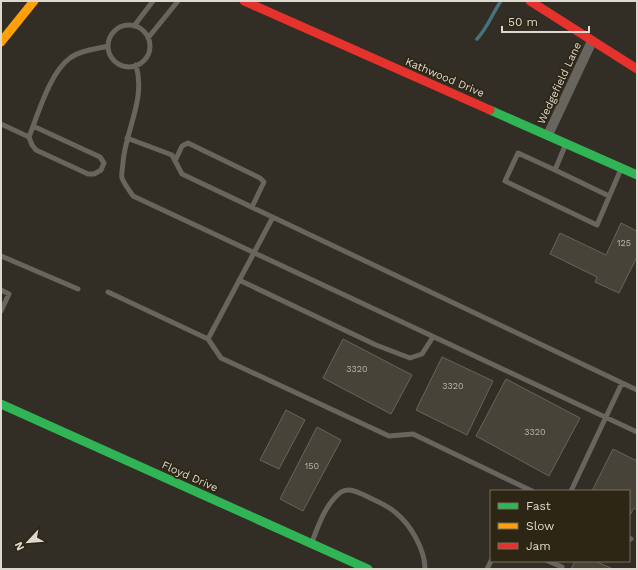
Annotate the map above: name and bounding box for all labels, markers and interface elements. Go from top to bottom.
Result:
scale bar [502,8,589,34]
text: 50 m [508,15,538,29]
street label: Wedgefield Lane [535,40,584,126]
street label: Kathwood Drive [403,55,486,100]
house number: 125 [617,238,631,248]
house number: 3320 [346,364,368,374]
house number: 3320 [442,381,464,391]
house number: 3320 [524,427,546,437]
street label: Floyd Drive [160,458,220,495]
house number: 150 [305,461,320,471]
legend [490,490,630,562]
text: Fast [526,499,551,513]
text: Slow [526,519,554,533]
north arrow [8,522,48,562]
text: Jam [526,539,551,553]
text: N [12,540,27,553]

